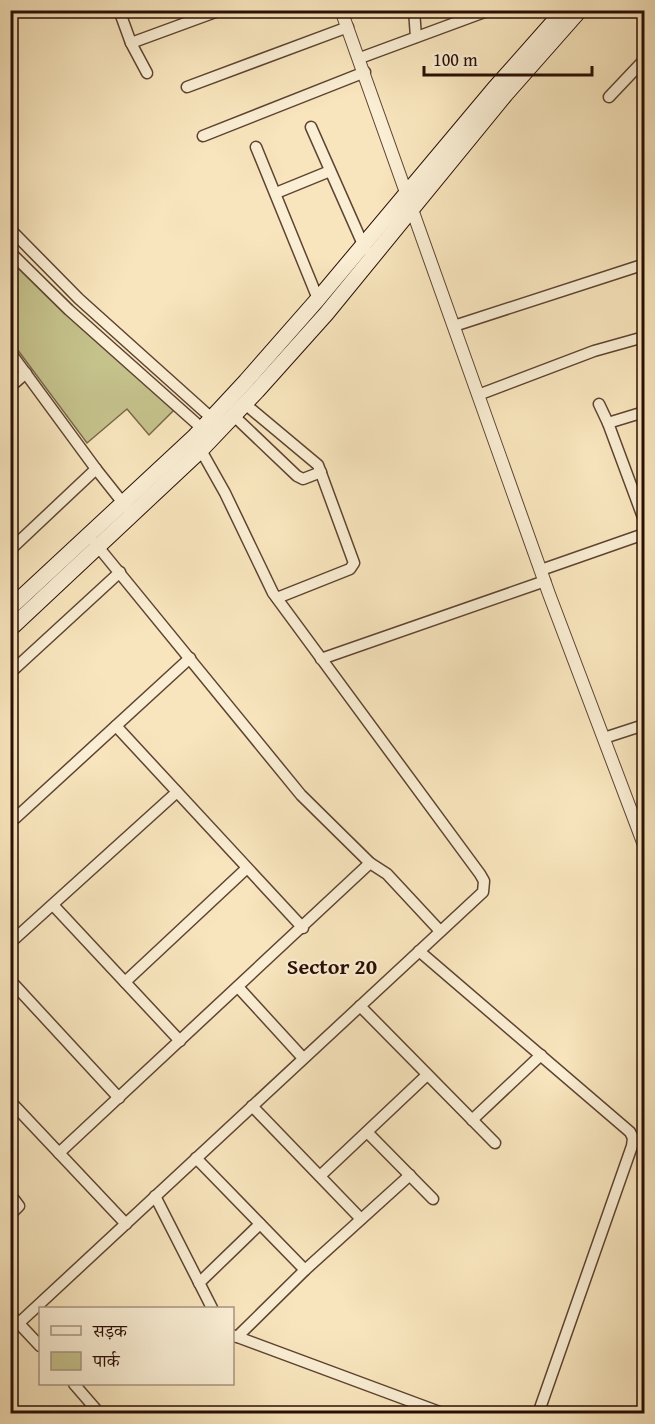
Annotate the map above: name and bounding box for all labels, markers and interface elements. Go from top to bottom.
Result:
scale bar [424,39,592,77]
text: 100 m [433,46,478,73]
district label: Sector 20 [287,950,377,982]
legend [39,1307,234,1385]
text: सड़क [92,1317,128,1344]
text: पार्क [92,1347,121,1374]

